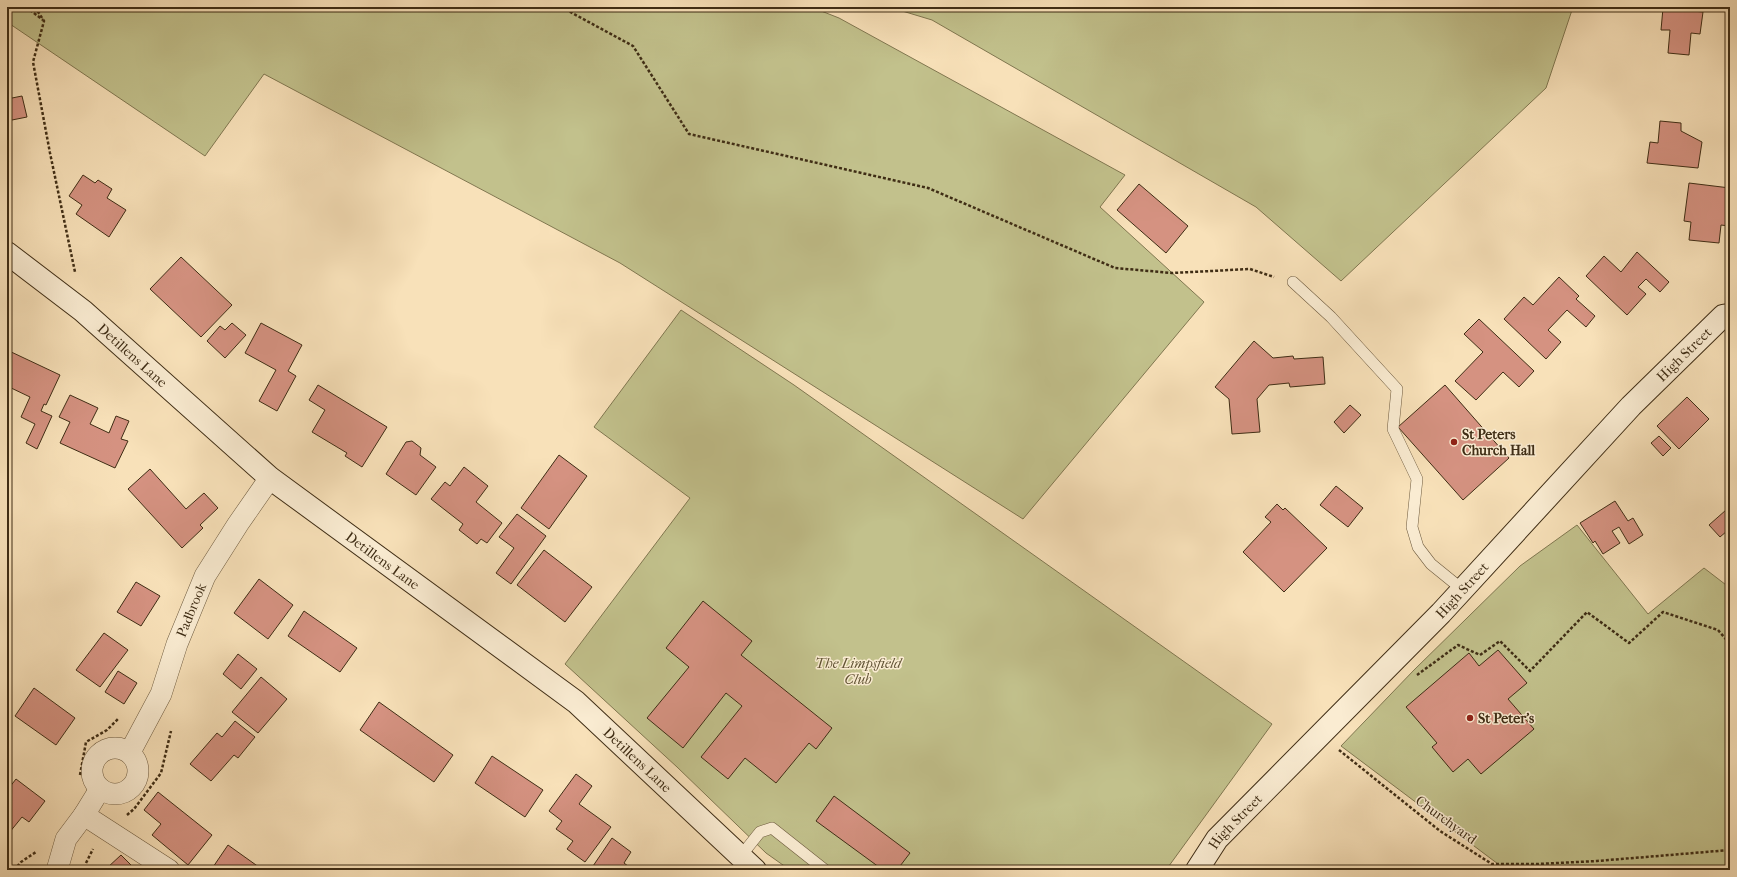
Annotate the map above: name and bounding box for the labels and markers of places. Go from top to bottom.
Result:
place label: St Peters Church Hall [1462,426,1535,459]
marker: St Peters Church Hall [1449,437,1459,447]
place label: St Peter's [1478,710,1535,727]
marker: St Peter's [1465,713,1475,723]

